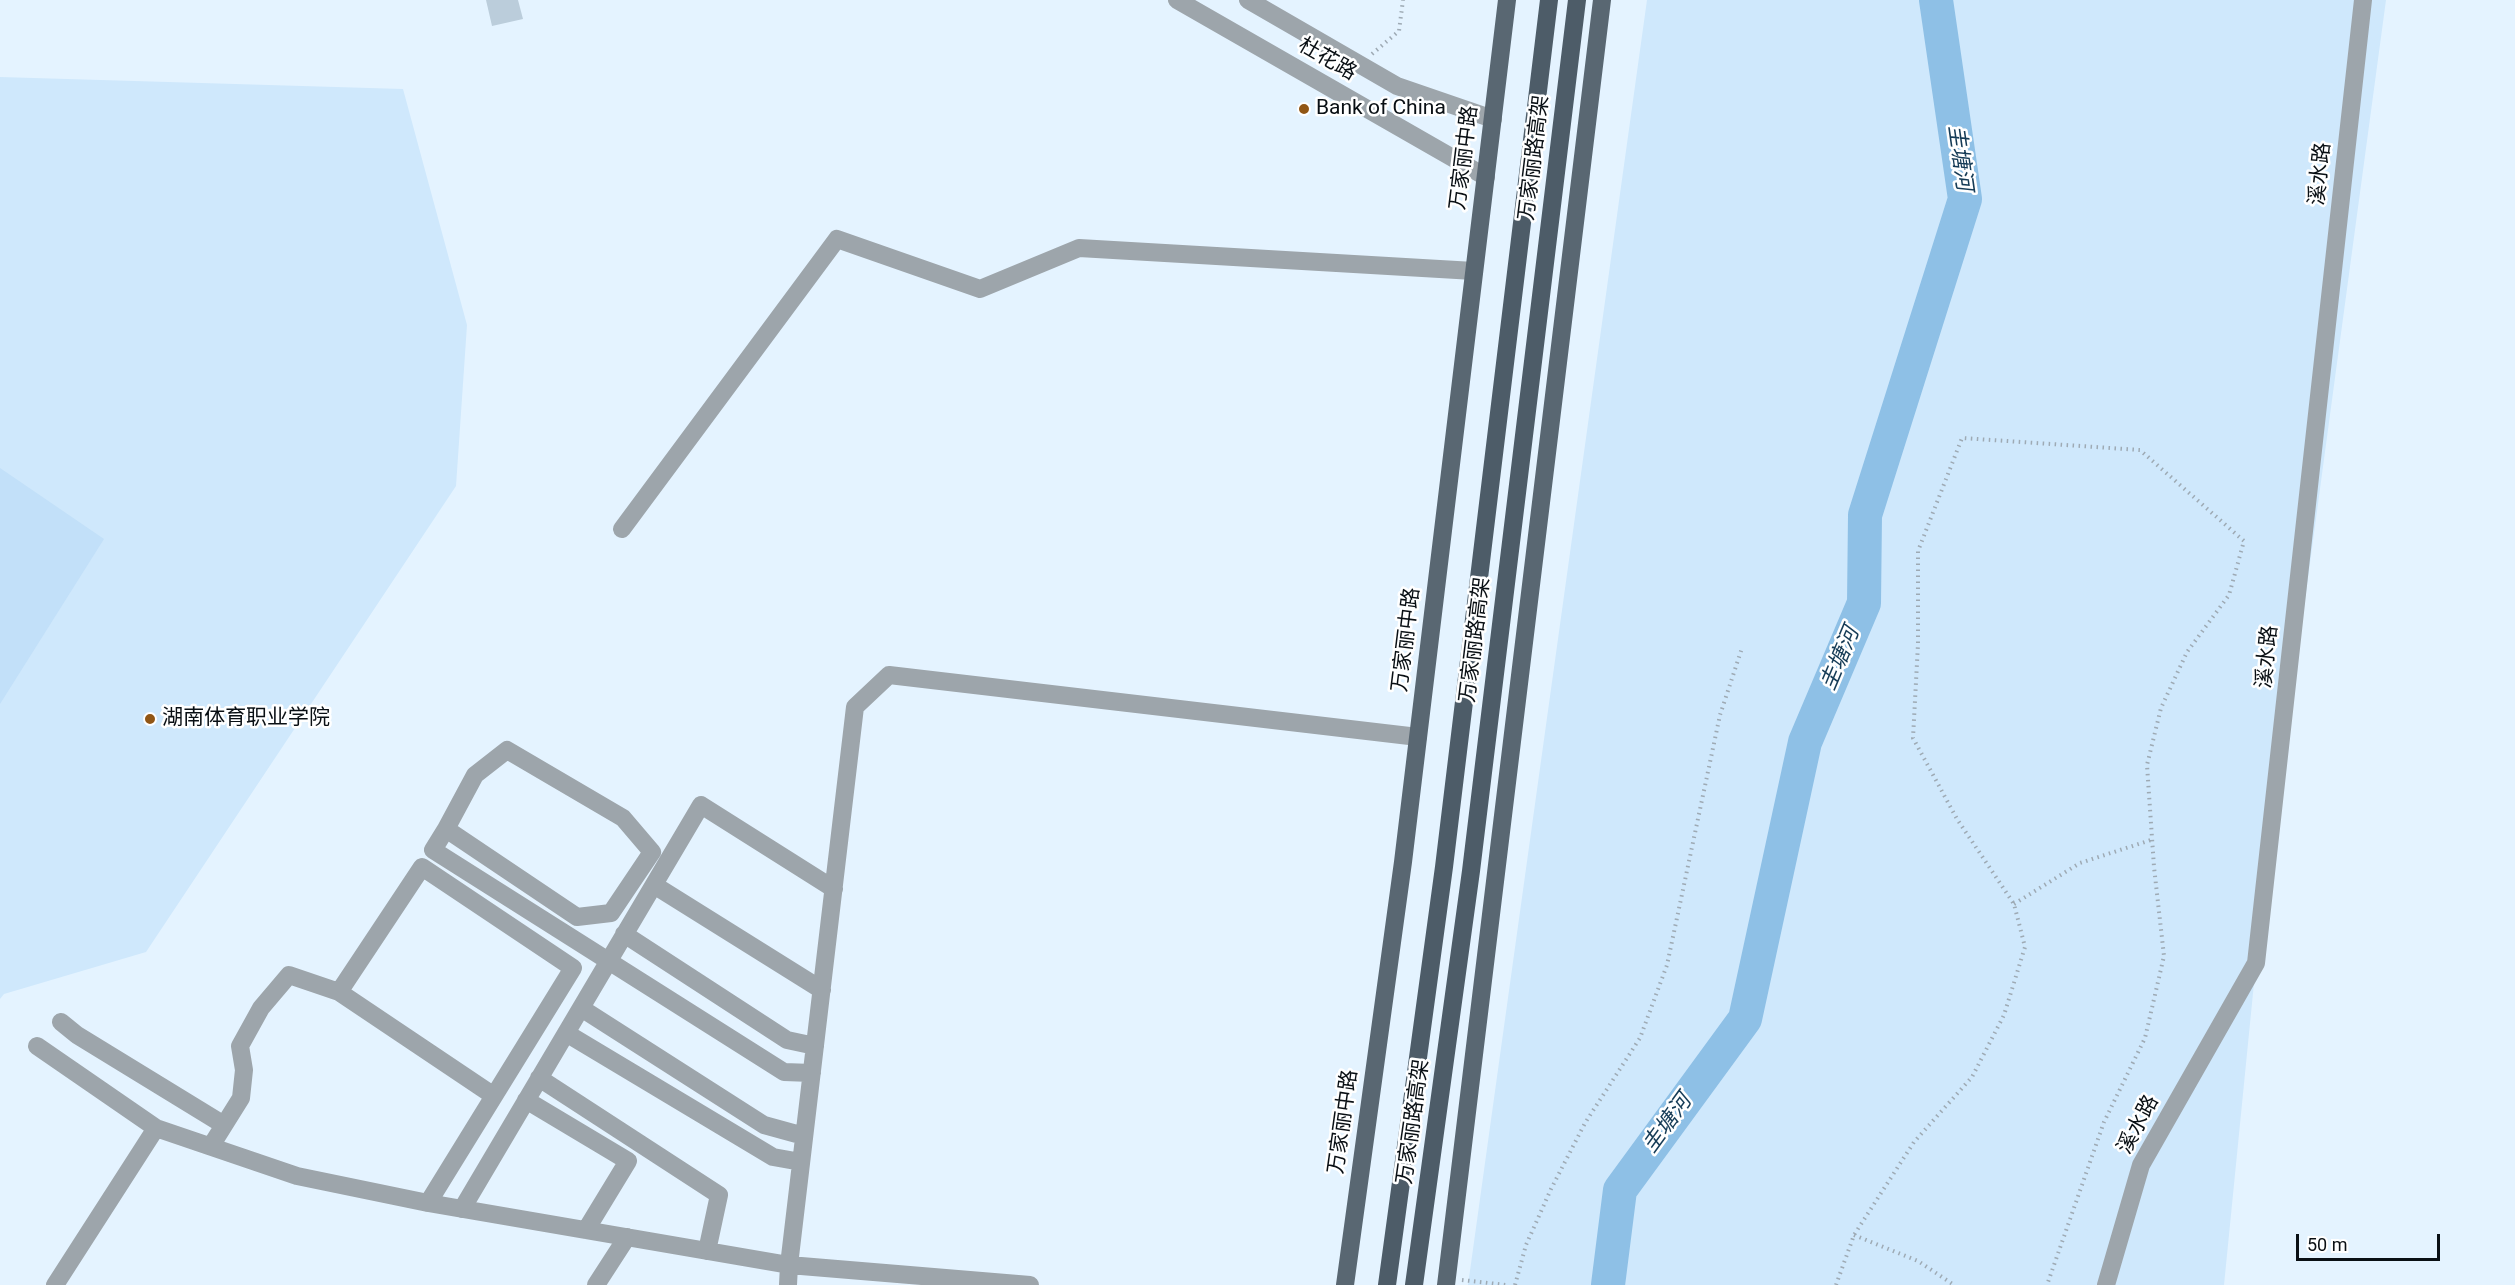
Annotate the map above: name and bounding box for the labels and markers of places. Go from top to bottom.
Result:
place label: Bank of China [1316,96,1446,122]
marker: Bank of China [1297,102,1311,116]
place label: 湖南体育职业学院 [162,706,330,732]
marker: 湖南体育职业学院 [143,712,157,726]

